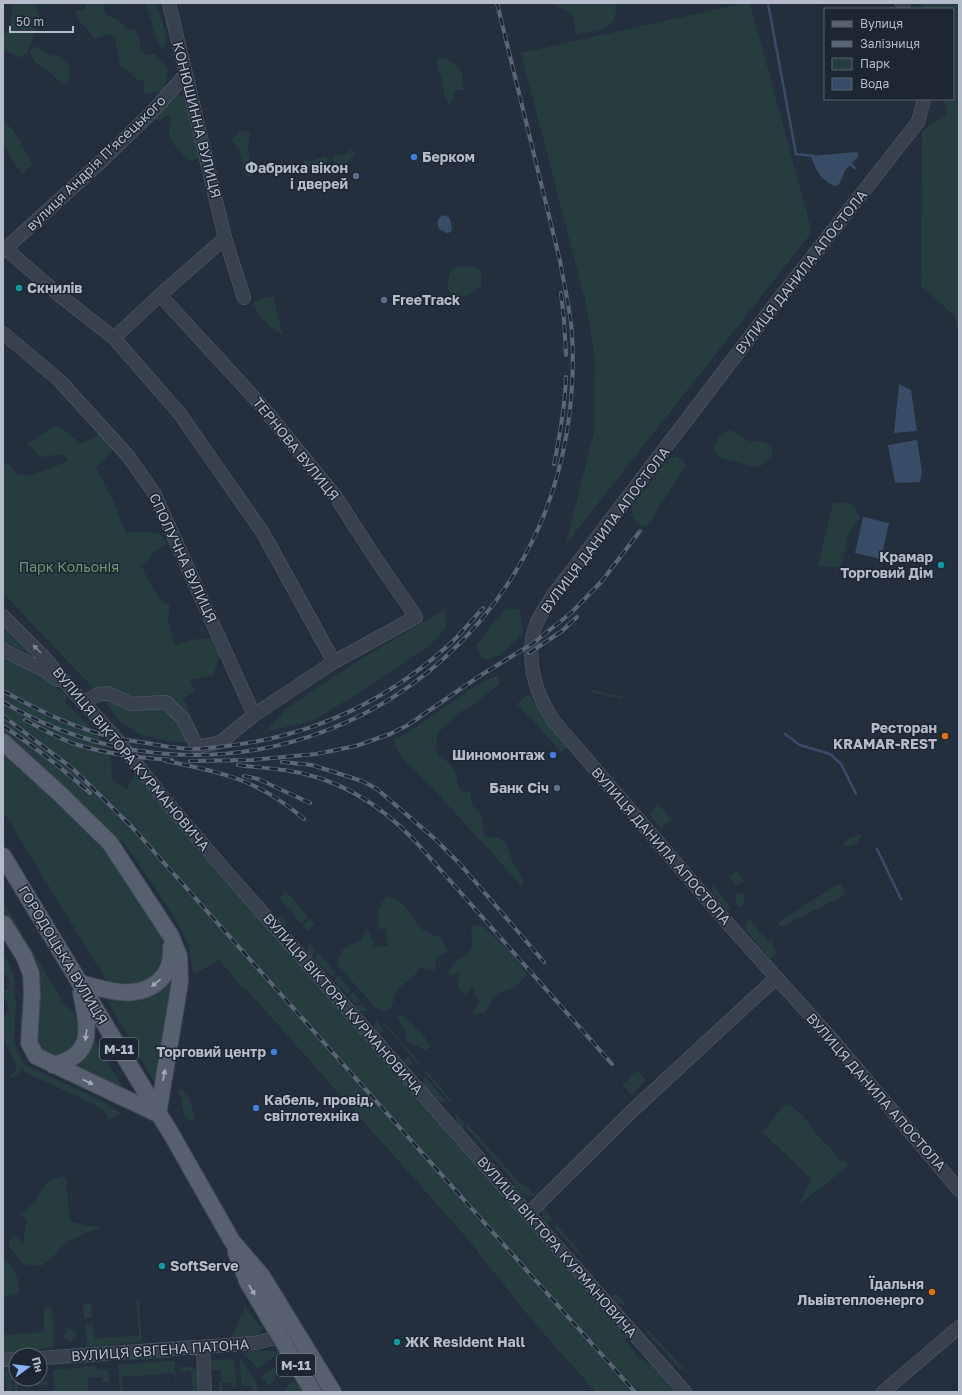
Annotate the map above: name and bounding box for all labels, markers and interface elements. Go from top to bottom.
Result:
scale bar [10,8,73,34]
legend [824,8,954,100]
text: 50 m [16,14,44,29]
text: Вулиця [860,16,903,31]
text: Залізниця [860,36,920,51]
street label: КОНЮШИННА ВУЛИЦЯ [170,40,225,200]
text: Парк [860,56,890,71]
text: Вода [860,76,889,91]
street label: вулиця Андрія Пʼясецького [22,91,169,234]
place label: Берком [422,148,475,165]
marker: Берком [409,152,419,162]
place label: Фабрика вікон і дверей [245,159,348,192]
marker: Фабрика вікон і дверей [351,171,361,181]
street label: ВУЛИЦЯ ДАНИЛА АПОСТОЛА [731,186,870,357]
place label: Скнилів [27,279,82,296]
marker: Скнилів [14,283,24,293]
place label: FreeTrack [392,291,460,308]
marker: FreeTrack [379,295,389,305]
street label: ТЕРНОВА ВУЛИЦЯ [250,394,343,504]
street label: ВУЛИЦЯ ДАНИЛА АПОСТОЛА [536,443,673,616]
street label: СПОЛУЧНА ВУЛИЦЯ [146,490,221,625]
place label: Крамар Торговий Дім [840,548,933,581]
park label: Парк Кольонія [19,558,119,575]
marker: Крамар Торговий Дім [936,560,946,570]
one-way arrow [32,644,42,654]
street label: ВУЛИЦЯ ВІКТОРА КУРМАНОВИЧА [49,663,214,855]
place label: Ресторан KRAMAR-REST [833,719,937,752]
marker: Ресторан KRAMAR-REST [940,731,950,741]
place label: Шиномонтаж [452,746,546,763]
marker: Шиномонтаж [548,750,558,760]
street label: ВУЛИЦЯ ДАНИЛА АПОСТОЛА [588,763,735,929]
place label: Банк Січ [489,779,549,796]
marker: Банк Січ [552,783,562,793]
street label: ГОРОДОЦЬКА ВУЛИЦЯ [15,882,112,1027]
street label: ВУЛИЦЯ ВІКТОРА КУРМАНОВИЧА [260,909,427,1098]
one-way arrow [150,979,161,988]
street label: ВУЛИЦЯ ДАНИЛА АПОСТОЛА [803,1009,950,1175]
one-way arrow [83,1029,89,1041]
road number: М-11 [100,1038,138,1060]
place label: Торговий центр [156,1043,266,1060]
marker: Торговий центр [269,1047,279,1057]
one-way arrow [161,1069,167,1081]
one-way arrow [83,1079,94,1085]
place label: Кабель, провід, світлотехніка [264,1091,374,1124]
marker: Кабель, провід, світлотехніка [251,1103,261,1113]
street label: ВУЛИЦЯ ВІКТОРА КУРМАНОВИЧА [474,1152,641,1341]
place label: SoftServe [170,1257,239,1274]
marker: SoftServe [157,1261,167,1271]
place label: Їдальня Львівтеплоенерго [797,1275,924,1308]
one-way arrow [248,1284,255,1296]
marker: Їдальня Львівтеплоенерго [927,1287,937,1297]
place label: ЖК Resident Hall [405,1333,525,1350]
street label: ВУЛИЦЯ ЄВГЕНА ПАТОНА [70,1335,250,1364]
marker: ЖК Resident Hall [392,1337,402,1347]
north arrow [8,1347,48,1387]
road number: М-11 [277,1354,315,1376]
text: Пн [30,1355,46,1373]

